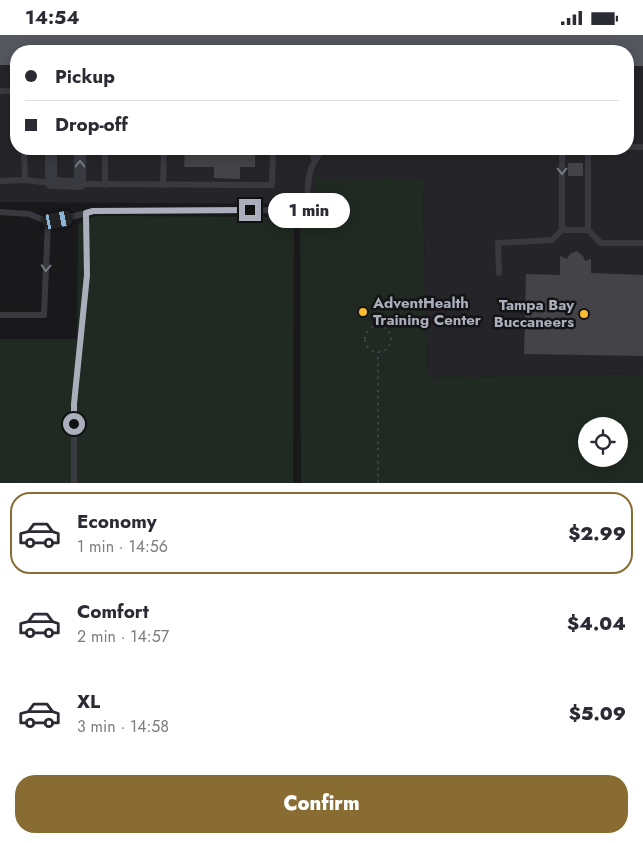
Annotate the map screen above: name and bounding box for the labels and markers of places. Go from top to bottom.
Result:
place label: AdventHealth Training Center [372,292,482,331]
place label: Tampa Bay Buccaneers [494,294,574,333]
marker: AdventHealth Training Center [357,306,369,318]
marker: Tampa Bay Buccaneers [578,308,590,320]

